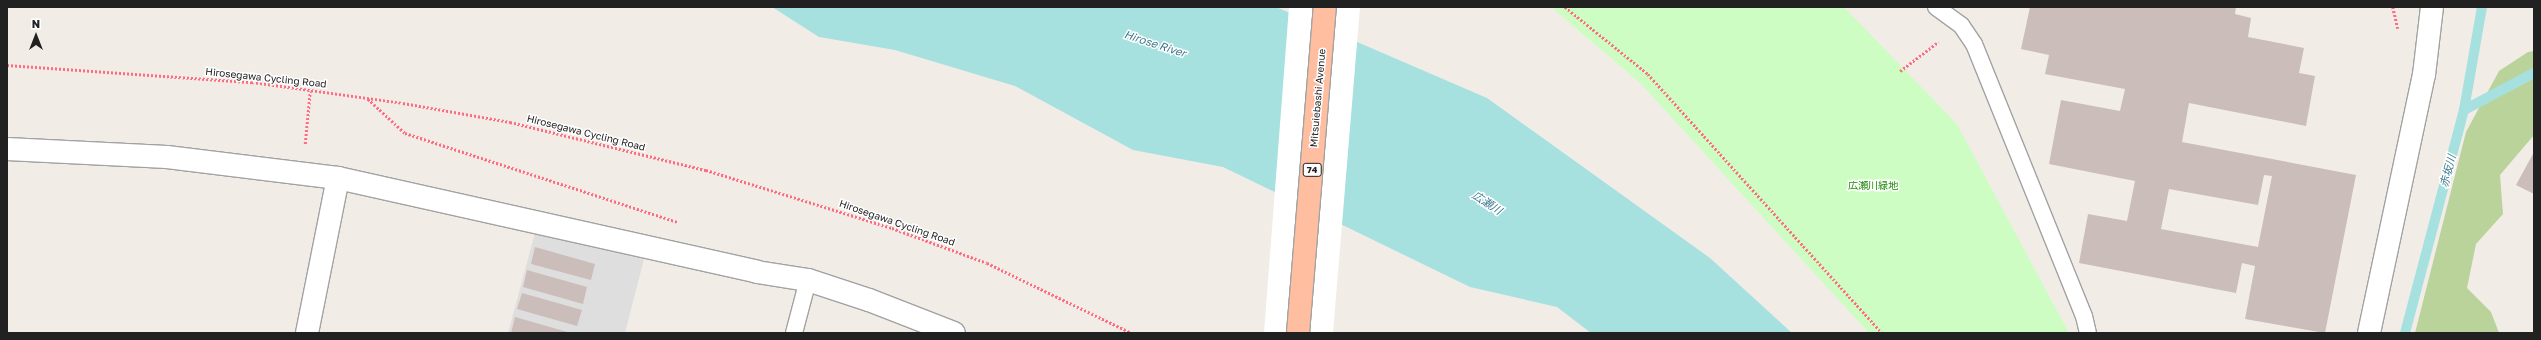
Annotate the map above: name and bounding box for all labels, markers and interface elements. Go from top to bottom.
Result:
north arrow [16,16,56,56]
text: N [32,17,40,30]
water label: Hirose River [1122,28,1188,60]
street label: Mitsuiebashi Avenue [1308,48,1328,148]
street label: Hirosegawa Cycling Road [205,66,327,90]
street label: Hirosegawa Cycling Road [525,112,647,154]
water label: 赤坂川 [2437,153,2459,189]
road number: 74 [1302,163,1322,177]
park label: 広瀬川緑地 [1848,180,1898,192]
water label: 広瀬川 [1470,188,1504,218]
street label: Hirosegawa Cycling Road [837,198,957,248]

